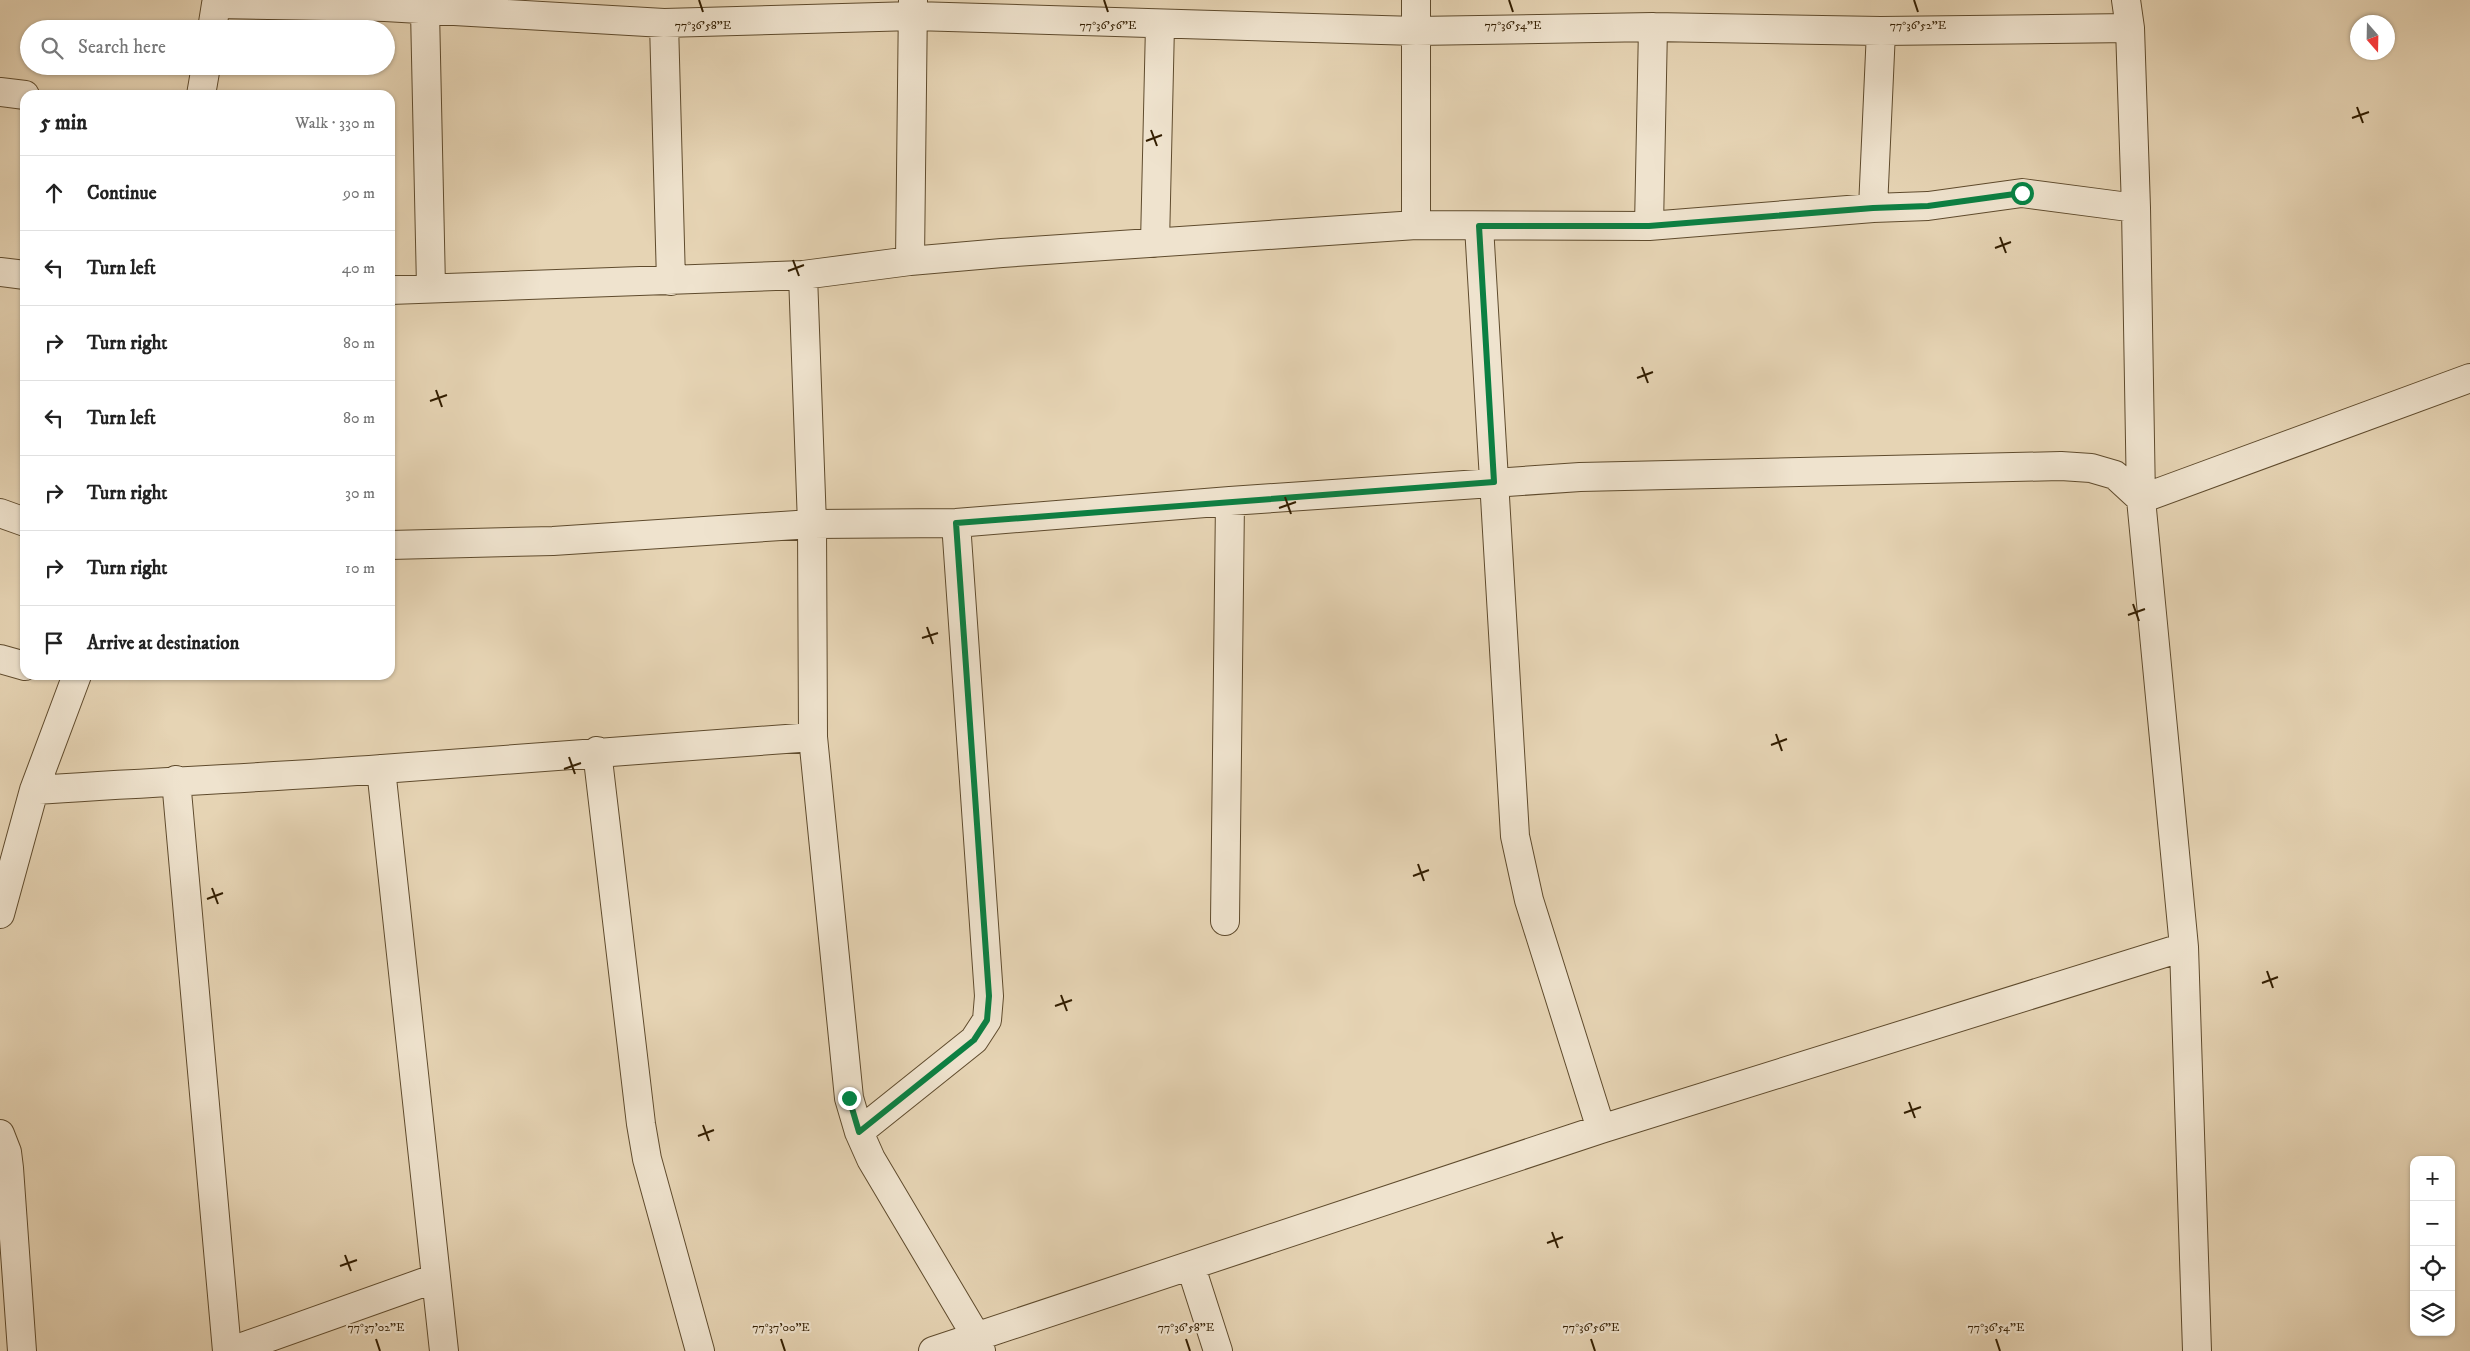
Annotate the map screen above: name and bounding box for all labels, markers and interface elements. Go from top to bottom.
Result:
north arrow [2350,15,2395,60]
text: 77°36'58"E [675,18,732,33]
text: 77°36'56"E [1080,18,1137,33]
text: 77°36'54"E [1485,18,1542,33]
text: 77°36'52"E [1890,18,1947,33]
search box [20,20,395,75]
icon: search [38,34,66,62]
text: Search here [78,36,166,59]
text: 5 min [40,110,87,136]
text: Walk · 330 m [295,113,375,133]
icon: ahead [40,179,68,207]
text: Continue [87,182,157,205]
route start [2011,182,2034,205]
text: 90 m [343,183,375,203]
icon: left [40,254,68,282]
text: Turn left [87,257,156,280]
text: 40 m [342,258,375,278]
icon: right [40,329,68,357]
text: Turn right [87,332,167,355]
text: 80 m [343,333,375,353]
icon: left [40,404,68,432]
text: Turn left [87,407,156,430]
text: 80 m [343,408,375,428]
icon: right [40,479,68,507]
text: Turn right [87,482,167,505]
text: 30 m [345,483,375,503]
icon: right [40,554,68,582]
text: Turn right [87,557,167,580]
text: 10 m [345,558,375,578]
icon: arrive [40,629,68,657]
text: Arrive at destination [87,632,239,655]
route end [838,1087,861,1110]
map controls [2410,1156,2455,1336]
button: + [2410,1156,2455,1201]
button: − [2410,1201,2455,1246]
button: locate [2410,1246,2455,1291]
button: layers [2410,1291,2455,1336]
text: 77°37'02"E [347,1320,405,1335]
text: 77°37'00"E [752,1320,810,1335]
text: 77°36'58"E [1158,1320,1215,1335]
text: 77°36'56"E [1563,1320,1620,1335]
text: 77°36'54"E [1968,1320,2025,1335]

